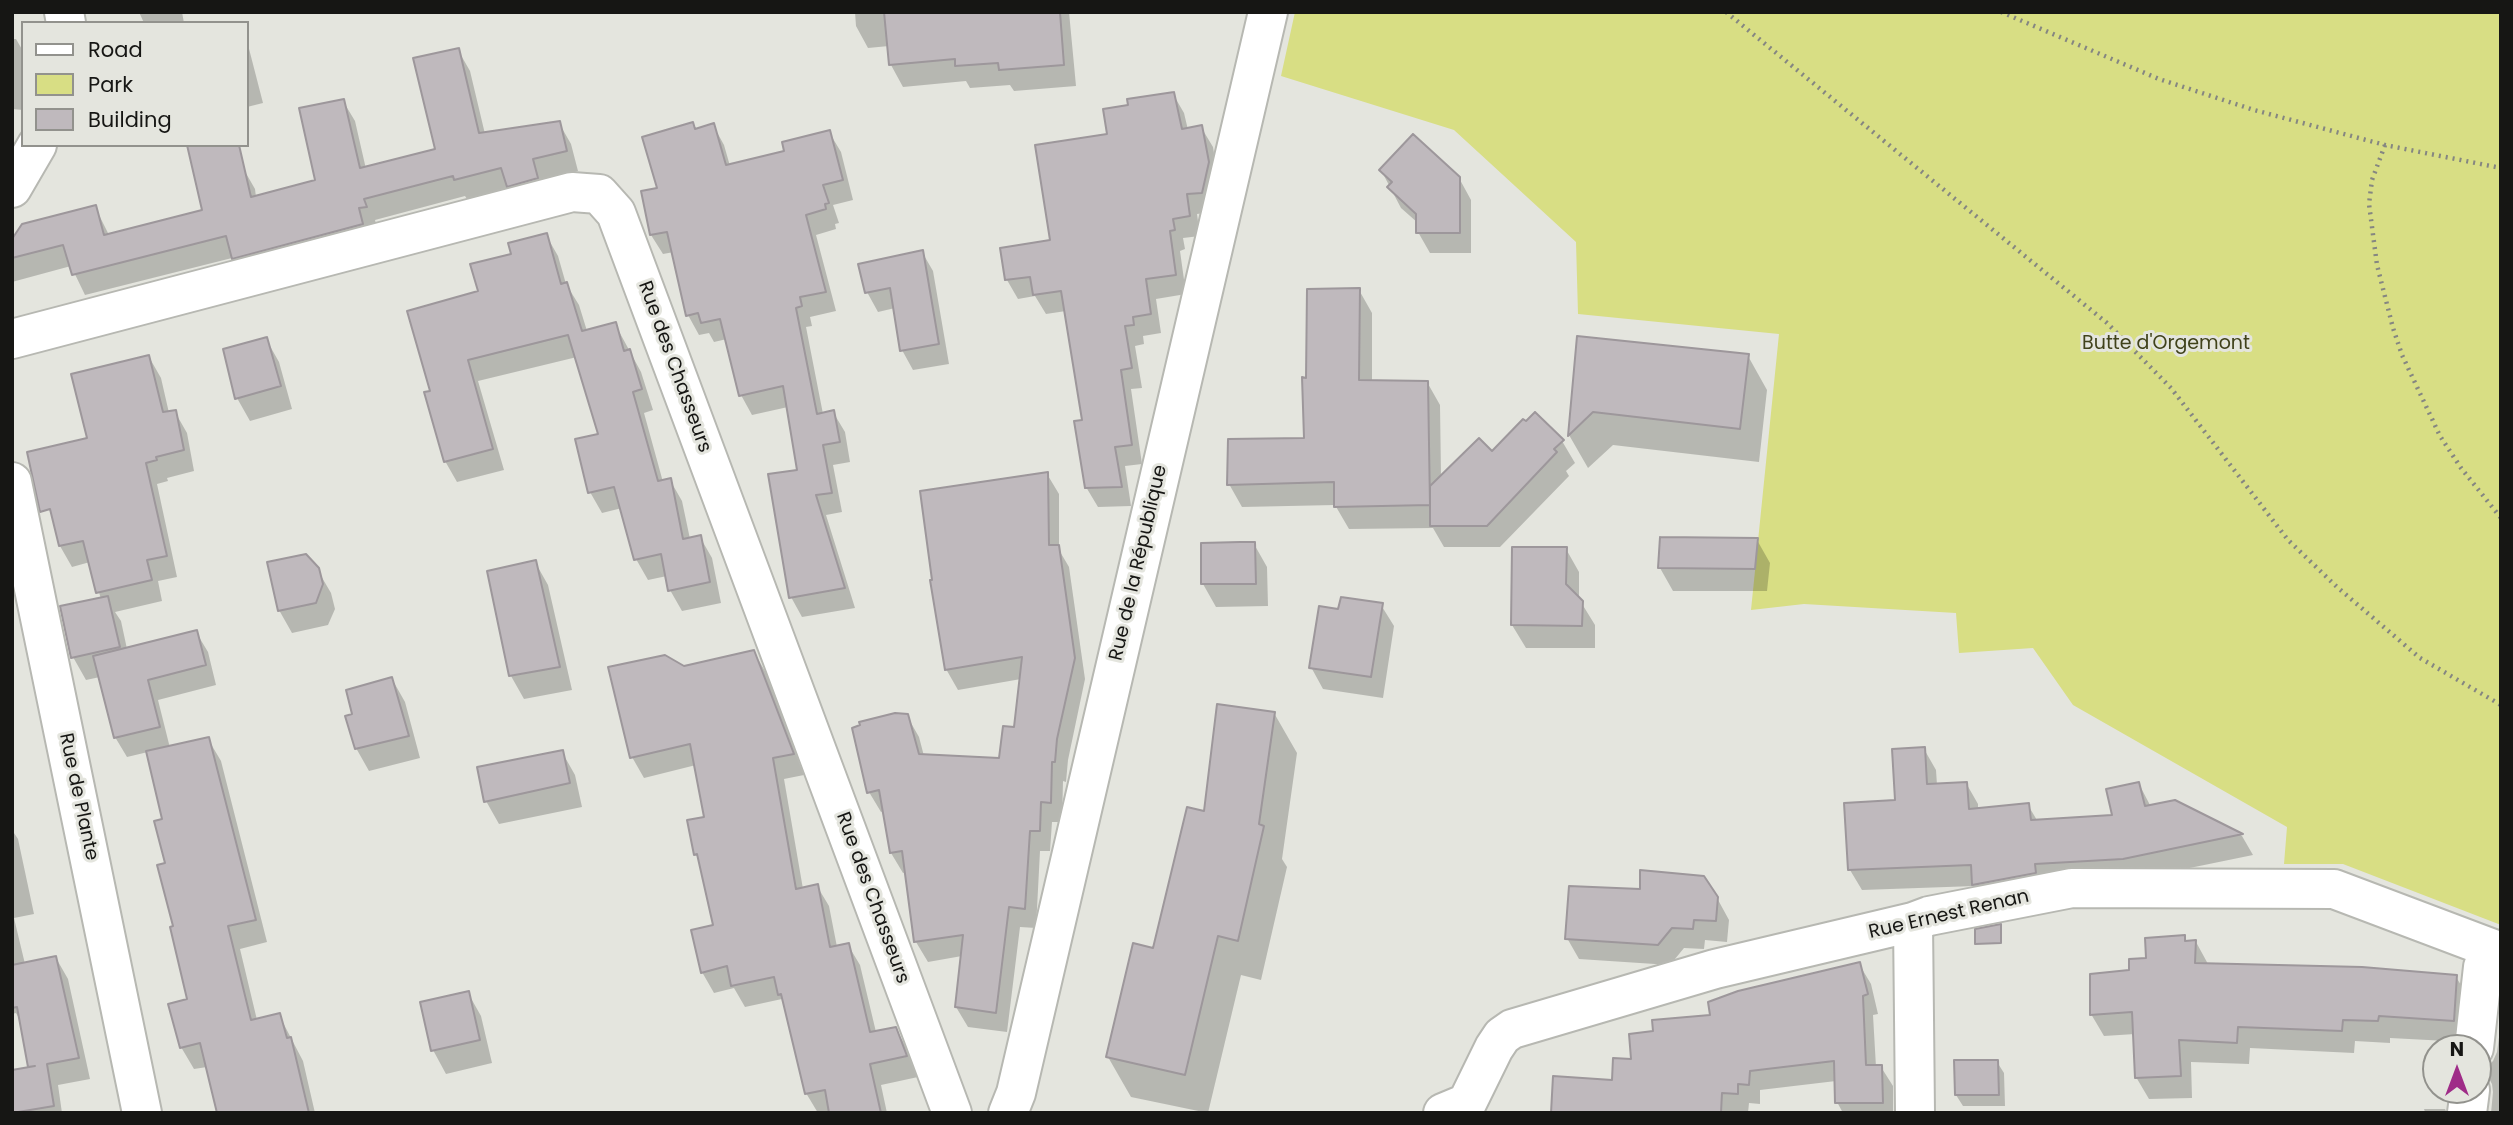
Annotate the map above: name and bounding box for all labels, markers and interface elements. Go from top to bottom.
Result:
legend [21,21,248,147]
text: Road [88,35,143,64]
text: Park [88,70,133,99]
text: Building [88,105,172,134]
street label: Rue des Chasseurs [632,278,716,456]
park label: Butte d'Orgemont [2082,333,2250,355]
street label: Rue de la République [1105,463,1173,663]
street label: Rue de Plante [53,731,103,863]
street label: Rue des Chasseurs [830,809,914,987]
street label: Rue Ernest Renan [1867,885,2031,945]
north arrow [2422,1034,2492,1104]
text: N [2450,1036,2464,1063]

